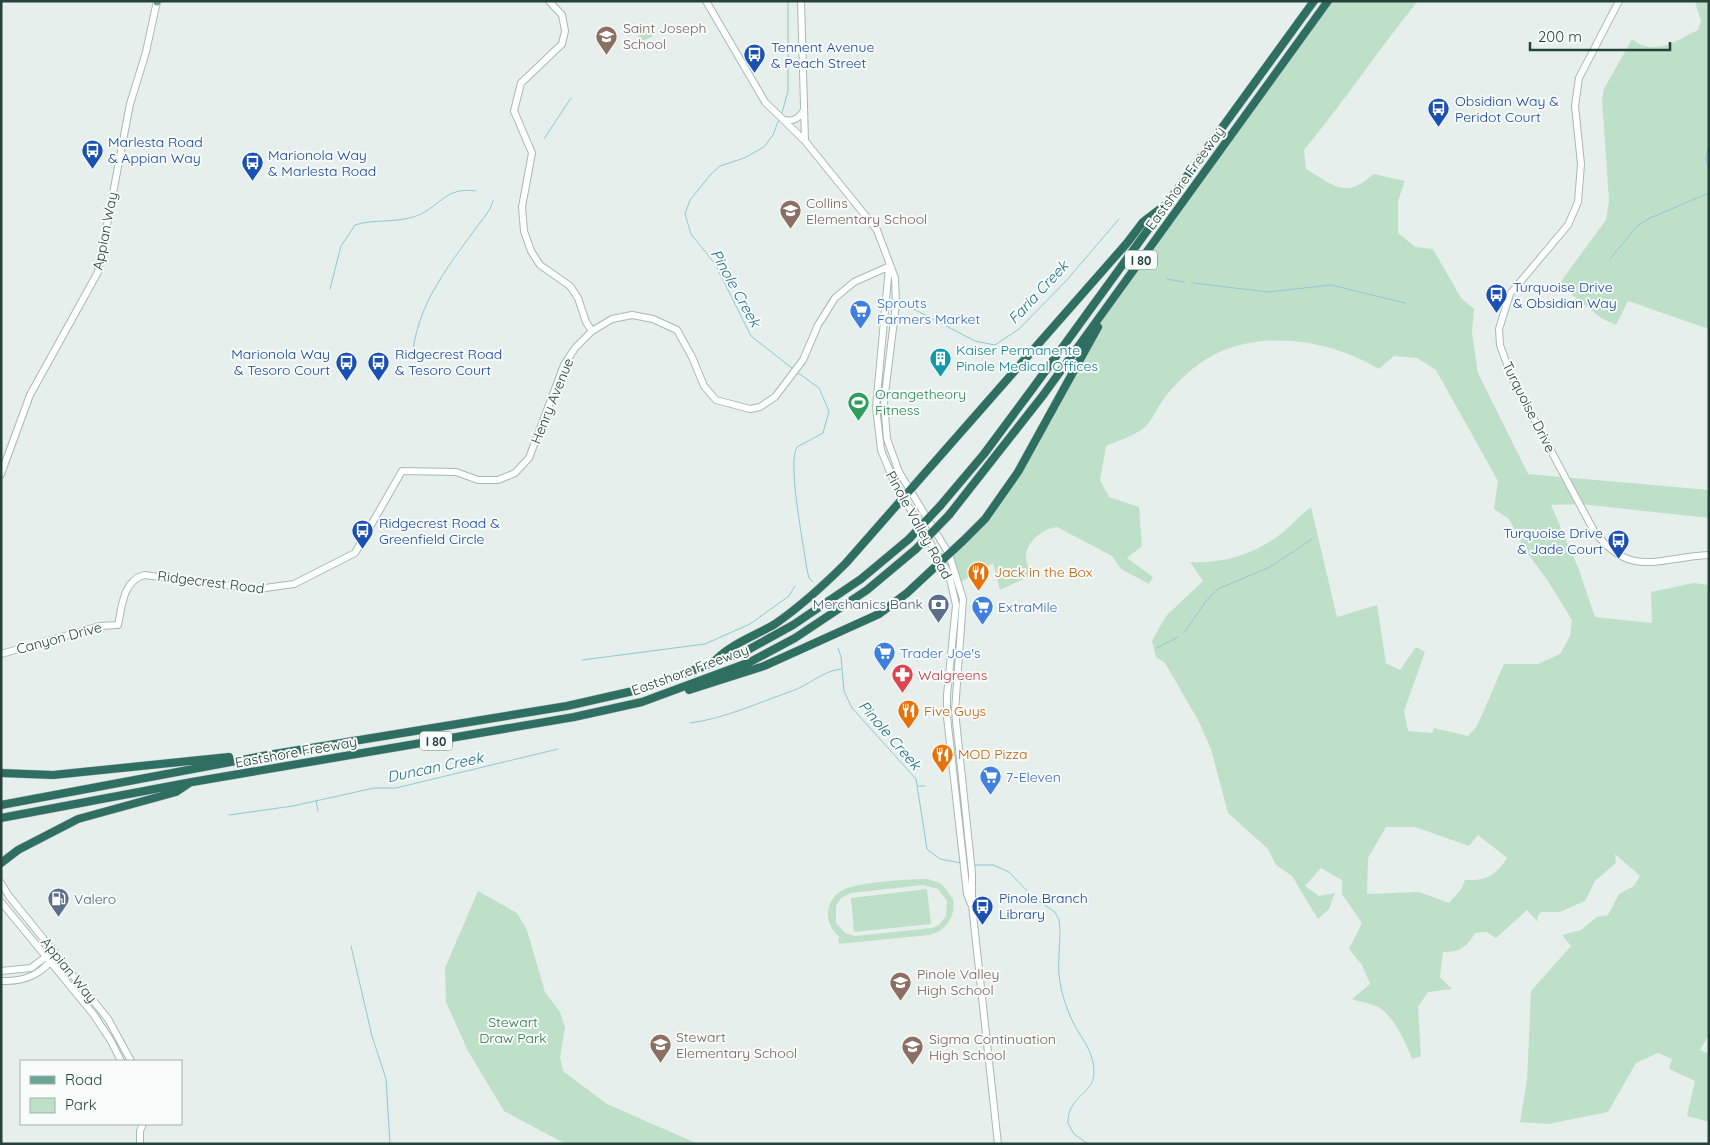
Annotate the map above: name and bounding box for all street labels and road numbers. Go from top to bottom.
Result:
street label: Eastshore Freeway [1141,123,1229,233]
street label: Appian Way [89,190,121,272]
road number: I 80 [1125,250,1157,270]
street label: Henry Avenue [527,355,577,447]
street label: Turquoise Drive [1498,358,1560,456]
street label: Pinole Valley Road [882,468,956,582]
street label: Ridgecrest Road [157,567,265,597]
street label: Canyon Drive [14,618,104,658]
street label: Eastshore Freeway [629,640,751,700]
road number: I 80 [420,731,452,750]
street label: Eastshore Freeway [234,732,358,772]
street label: Appian Way [37,934,101,1006]

